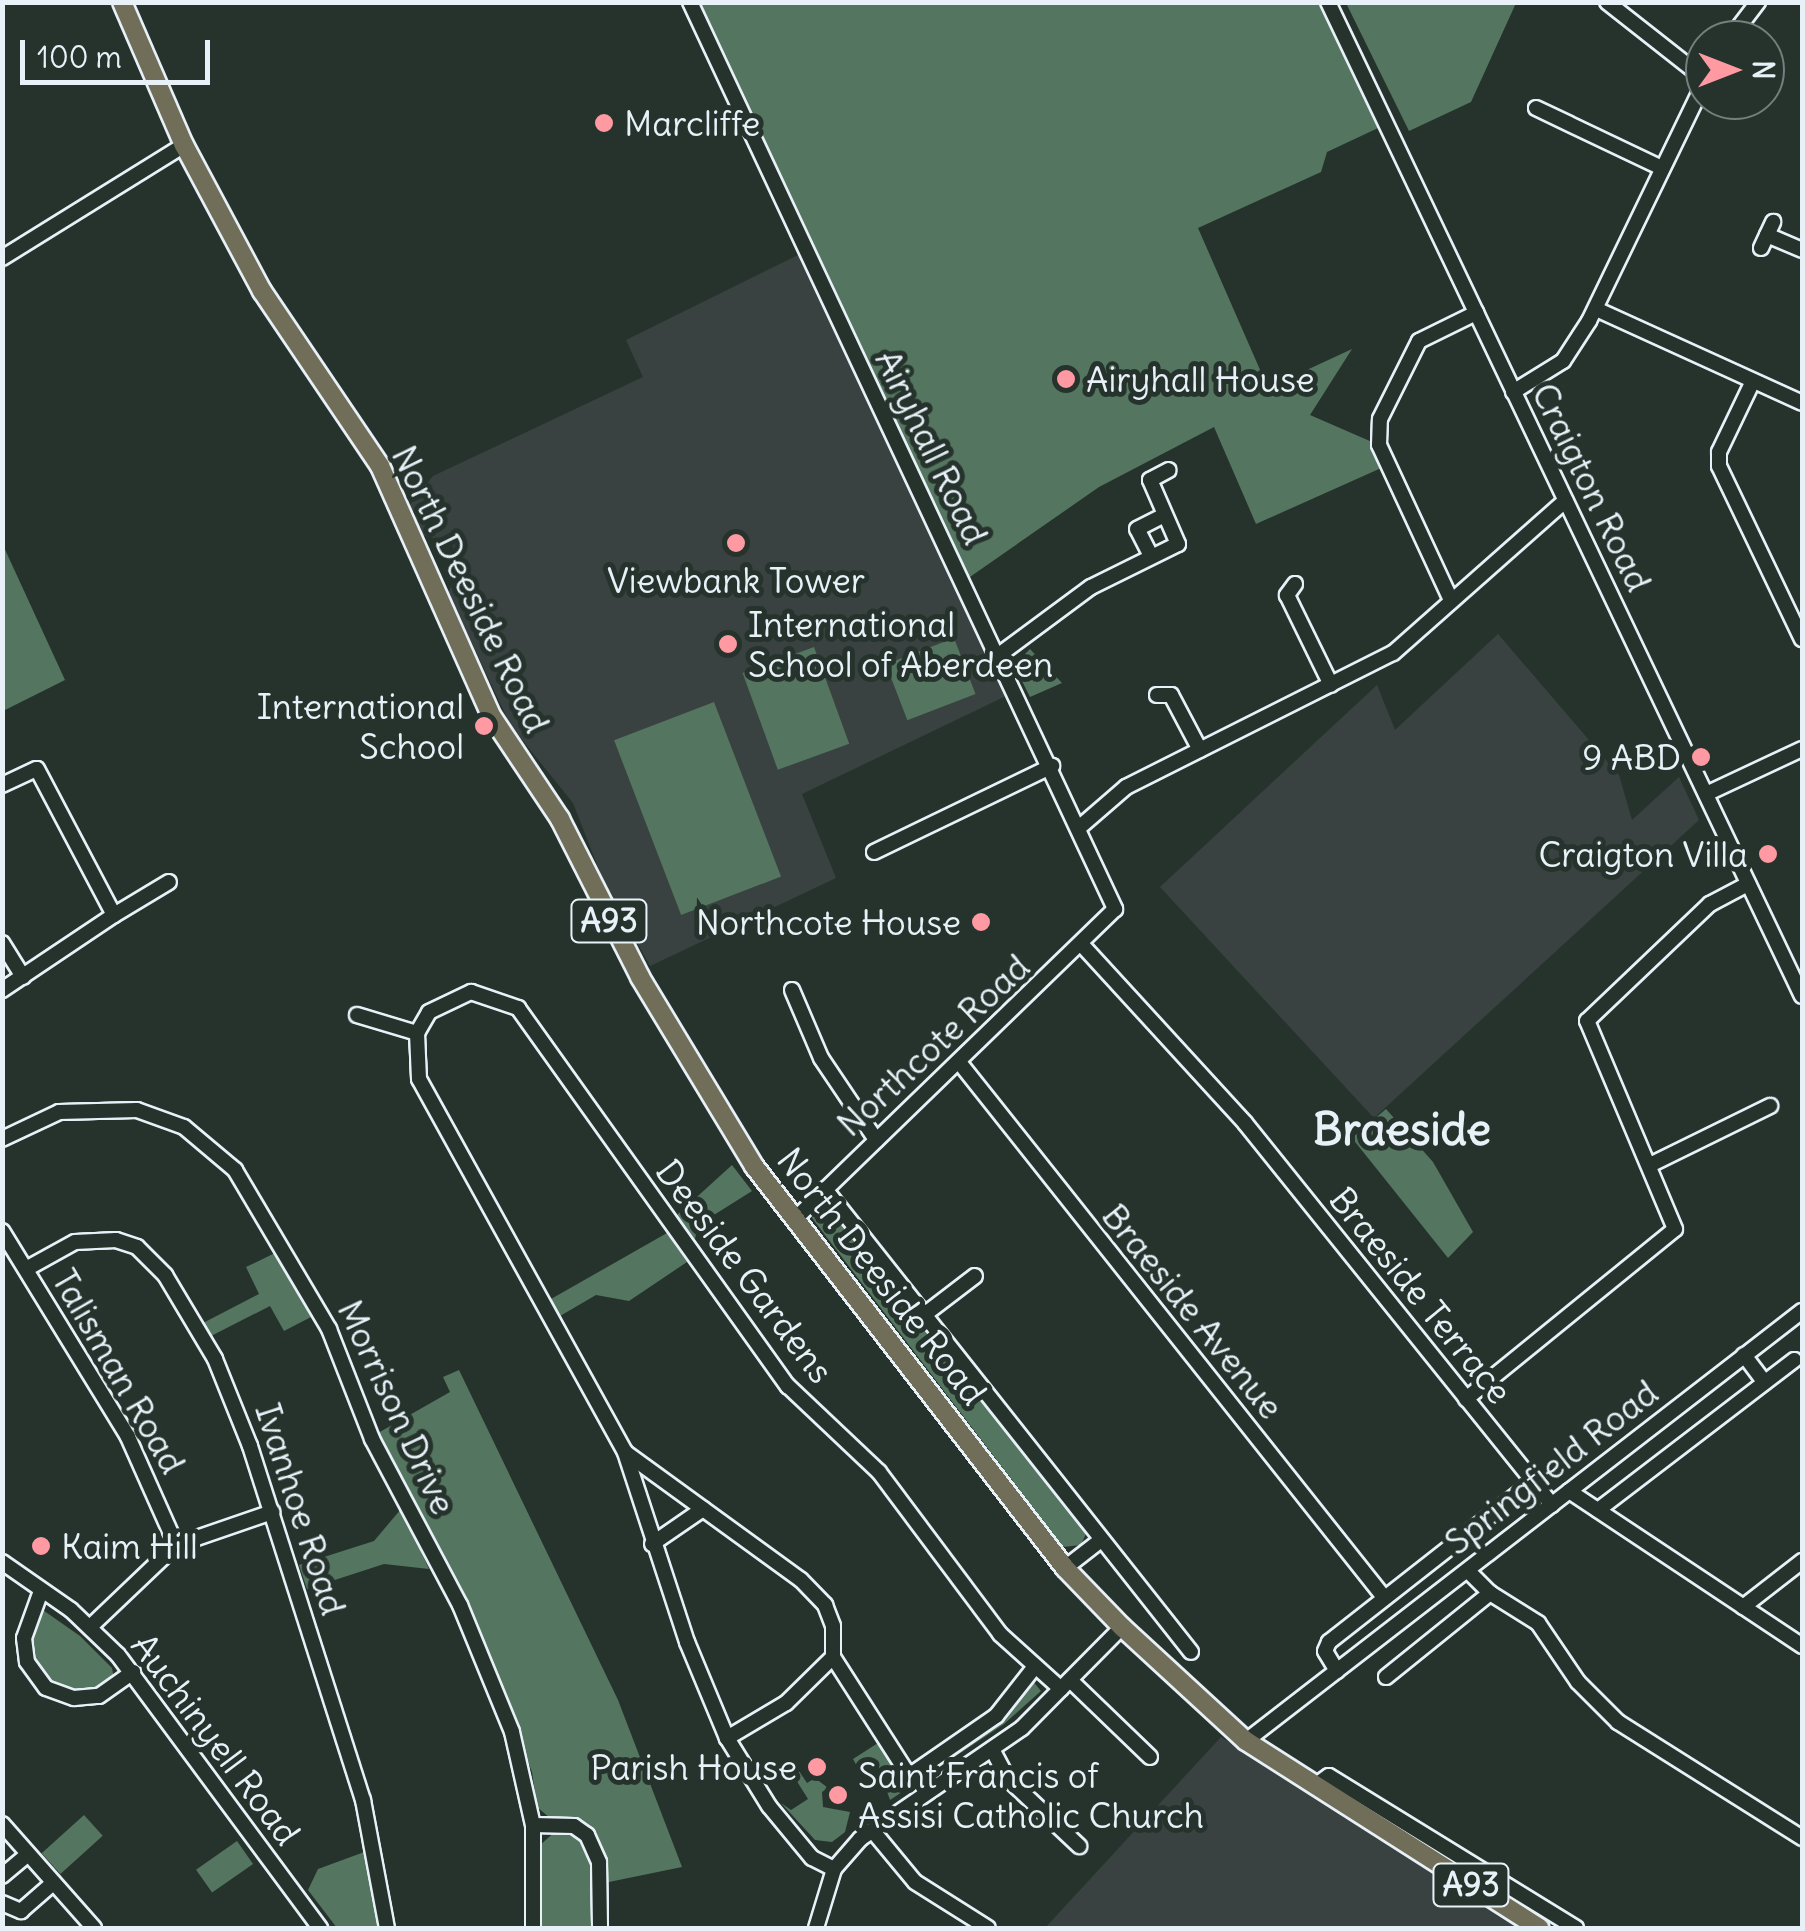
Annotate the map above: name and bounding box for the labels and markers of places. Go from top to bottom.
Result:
place label: Marcliffe [624,102,760,144]
marker: Marcliffe [593,112,615,134]
place label: Airyhall House [1086,358,1315,400]
marker: Airyhall House [1055,368,1077,390]
marker: Viewbank Tower [725,532,747,554]
place label: Viewbank Tower [607,559,865,601]
place label: International School of Aberdeen [748,603,1053,685]
marker: International School of Aberdeen [717,633,739,655]
place label: International School [257,685,464,767]
marker: International School [473,715,495,737]
place label: 9 ABD [1582,736,1681,778]
marker: 9 ABD [1690,746,1712,768]
place label: Craigton Villa [1538,833,1748,875]
marker: Craigton Villa [1757,843,1779,865]
place label: Northcote House [696,901,961,943]
marker: Northcote House [970,911,992,933]
place label: Kaim Hill [61,1525,198,1567]
marker: Kaim Hill [30,1535,52,1557]
place label: Parish House [590,1746,797,1788]
place label: Saint Francis of Assisi Catholic Church [858,1754,1204,1836]
marker: Parish House [806,1756,828,1778]
marker: Saint Francis of Assisi Catholic Church [827,1784,849,1806]

